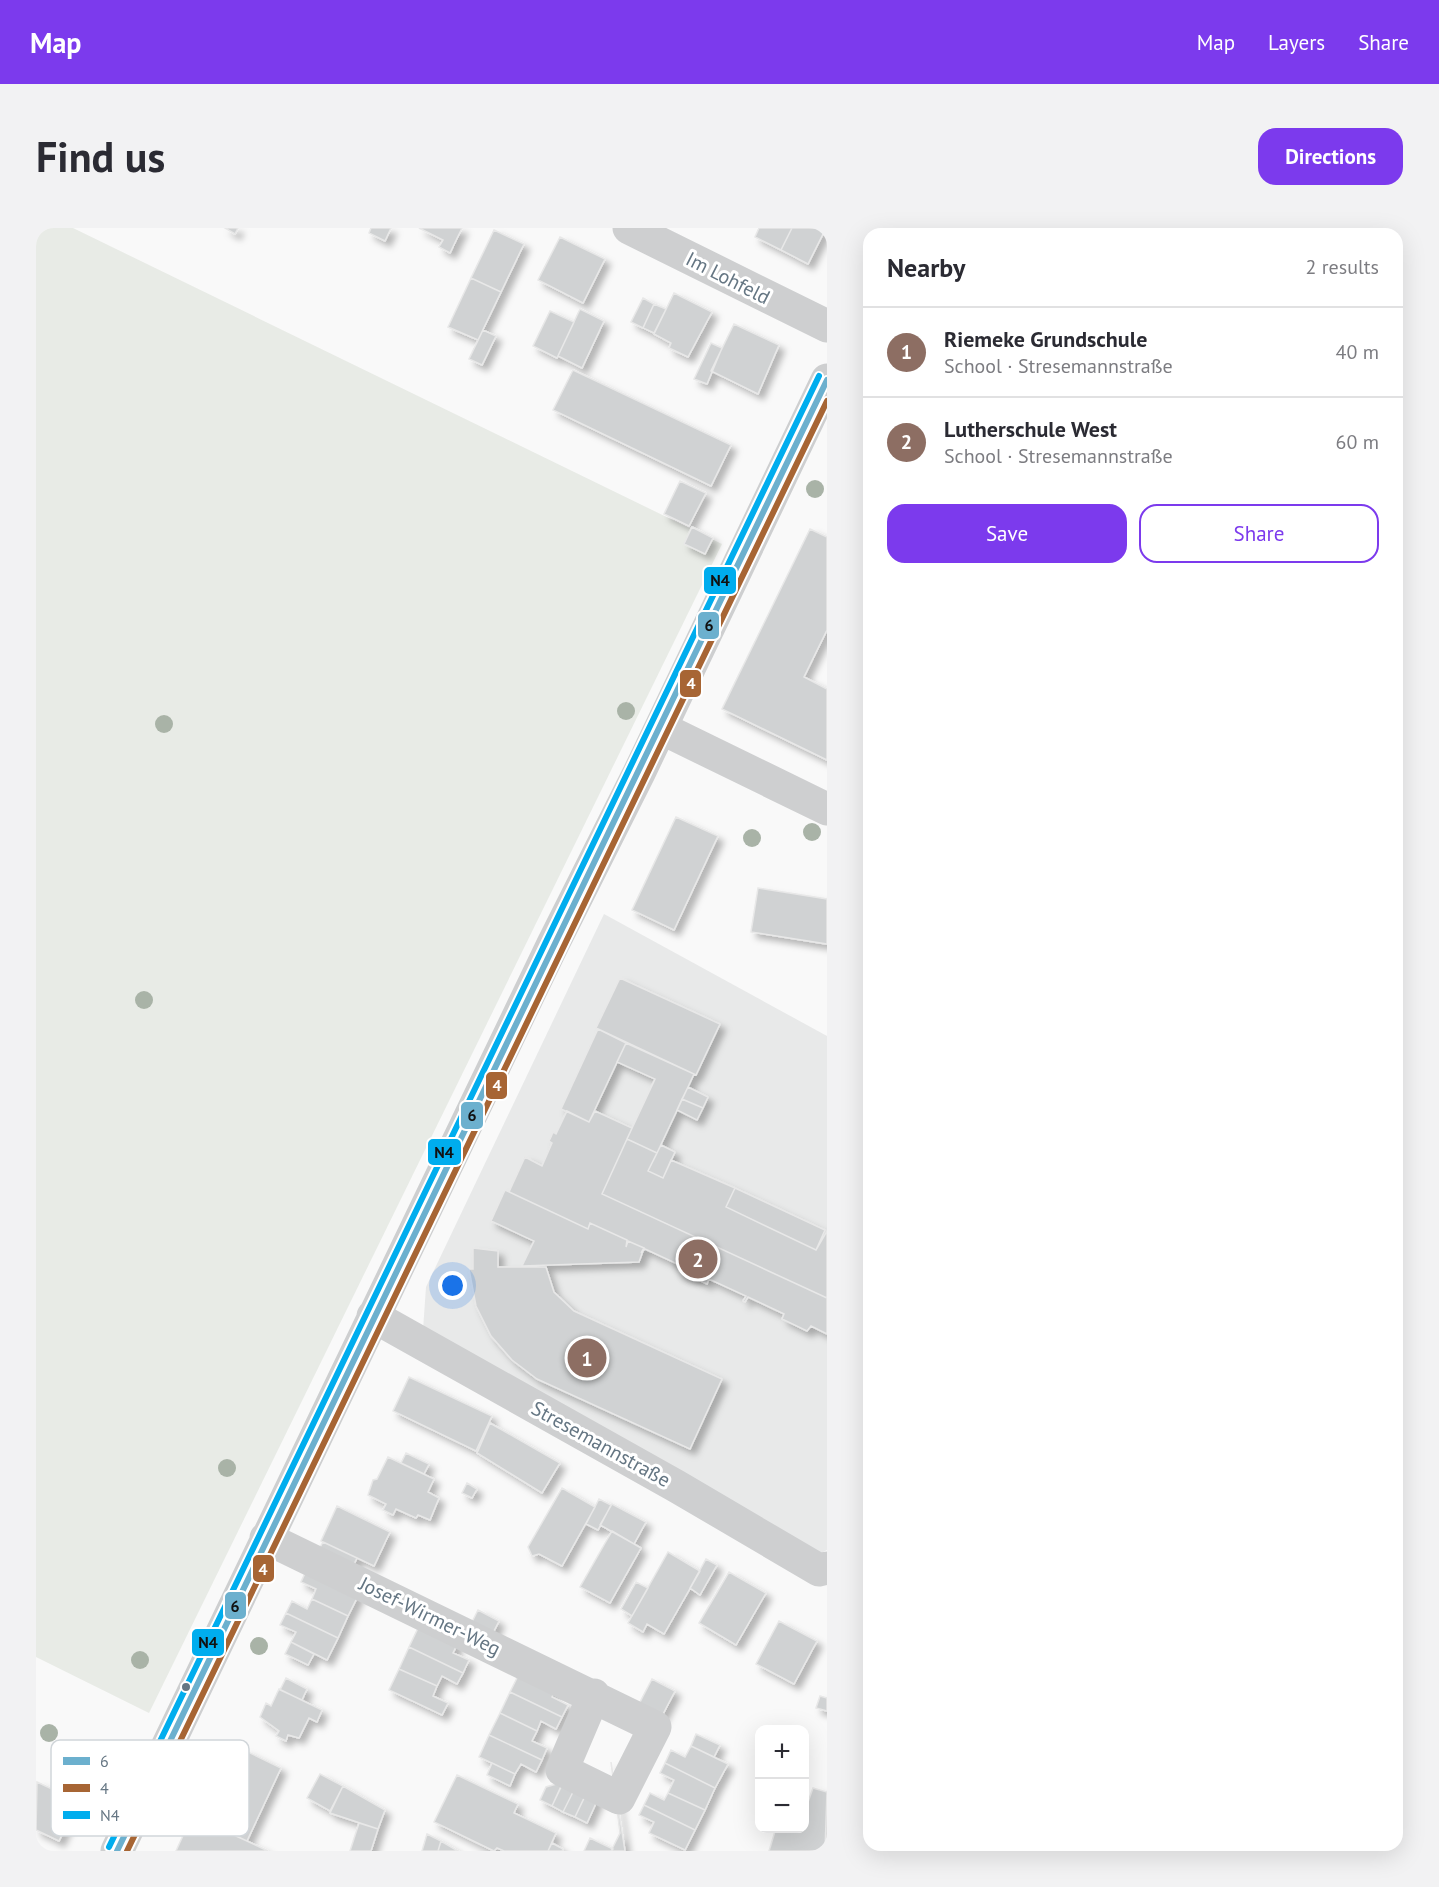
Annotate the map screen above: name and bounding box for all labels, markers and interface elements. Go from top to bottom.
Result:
text: Map [30,24,81,61]
text: Map [1197,29,1235,56]
text: Layers [1268,29,1325,56]
text: Share [1358,29,1409,56]
button: Directions [1258,128,1403,185]
text: Find us [36,129,165,184]
street label: Im Lohfeld [681,246,775,310]
text: Nearby [887,251,965,284]
text: 2 results [1306,254,1379,280]
text: Riemeke Grundschule [944,325,1147,353]
text: 1 [901,339,912,365]
text: 40 m [1336,339,1379,365]
text: School · Stresemannstraße [944,353,1173,379]
text: Lutherschule West [944,415,1117,443]
text: 2 [901,429,912,455]
text: 60 m [1336,429,1379,455]
text: School · Stresemannstraße [944,443,1173,469]
button: Save [887,504,1127,563]
button: Share [1139,504,1379,563]
line badge: N4 [703,566,737,595]
text: N4 [710,570,730,590]
line badge: 6 [697,611,720,640]
text: 6 [704,615,714,635]
line badge: 4 [679,669,702,698]
text: 4 [686,673,696,693]
line badge: 4 [485,1071,508,1100]
text: 4 [492,1075,502,1095]
line badge: 6 [460,1101,484,1130]
text: 6 [467,1105,477,1125]
line badge: N4 [427,1138,462,1166]
text: N4 [434,1142,454,1162]
pin: 2 [678,1236,718,1282]
your location [438,1271,467,1300]
pin: 1 [568,1336,606,1380]
street label: Stresemannstraße [527,1395,675,1493]
line badge: 4 [252,1554,275,1583]
text: 4 [258,1559,268,1579]
street label: Josef-Wirmer-Weg [354,1570,505,1661]
line badge: 6 [224,1591,247,1620]
text: 6 [230,1596,240,1616]
line badge: N4 [191,1628,225,1657]
text: N4 [198,1632,218,1652]
unlabelled marker [180,1681,192,1693]
map controls [755,1725,809,1833]
button: + [755,1725,809,1779]
legend [51,1740,249,1836]
text: 6 [100,1751,109,1771]
text: 4 [100,1778,109,1798]
button: − [755,1779,809,1833]
text: N4 [100,1805,120,1825]

